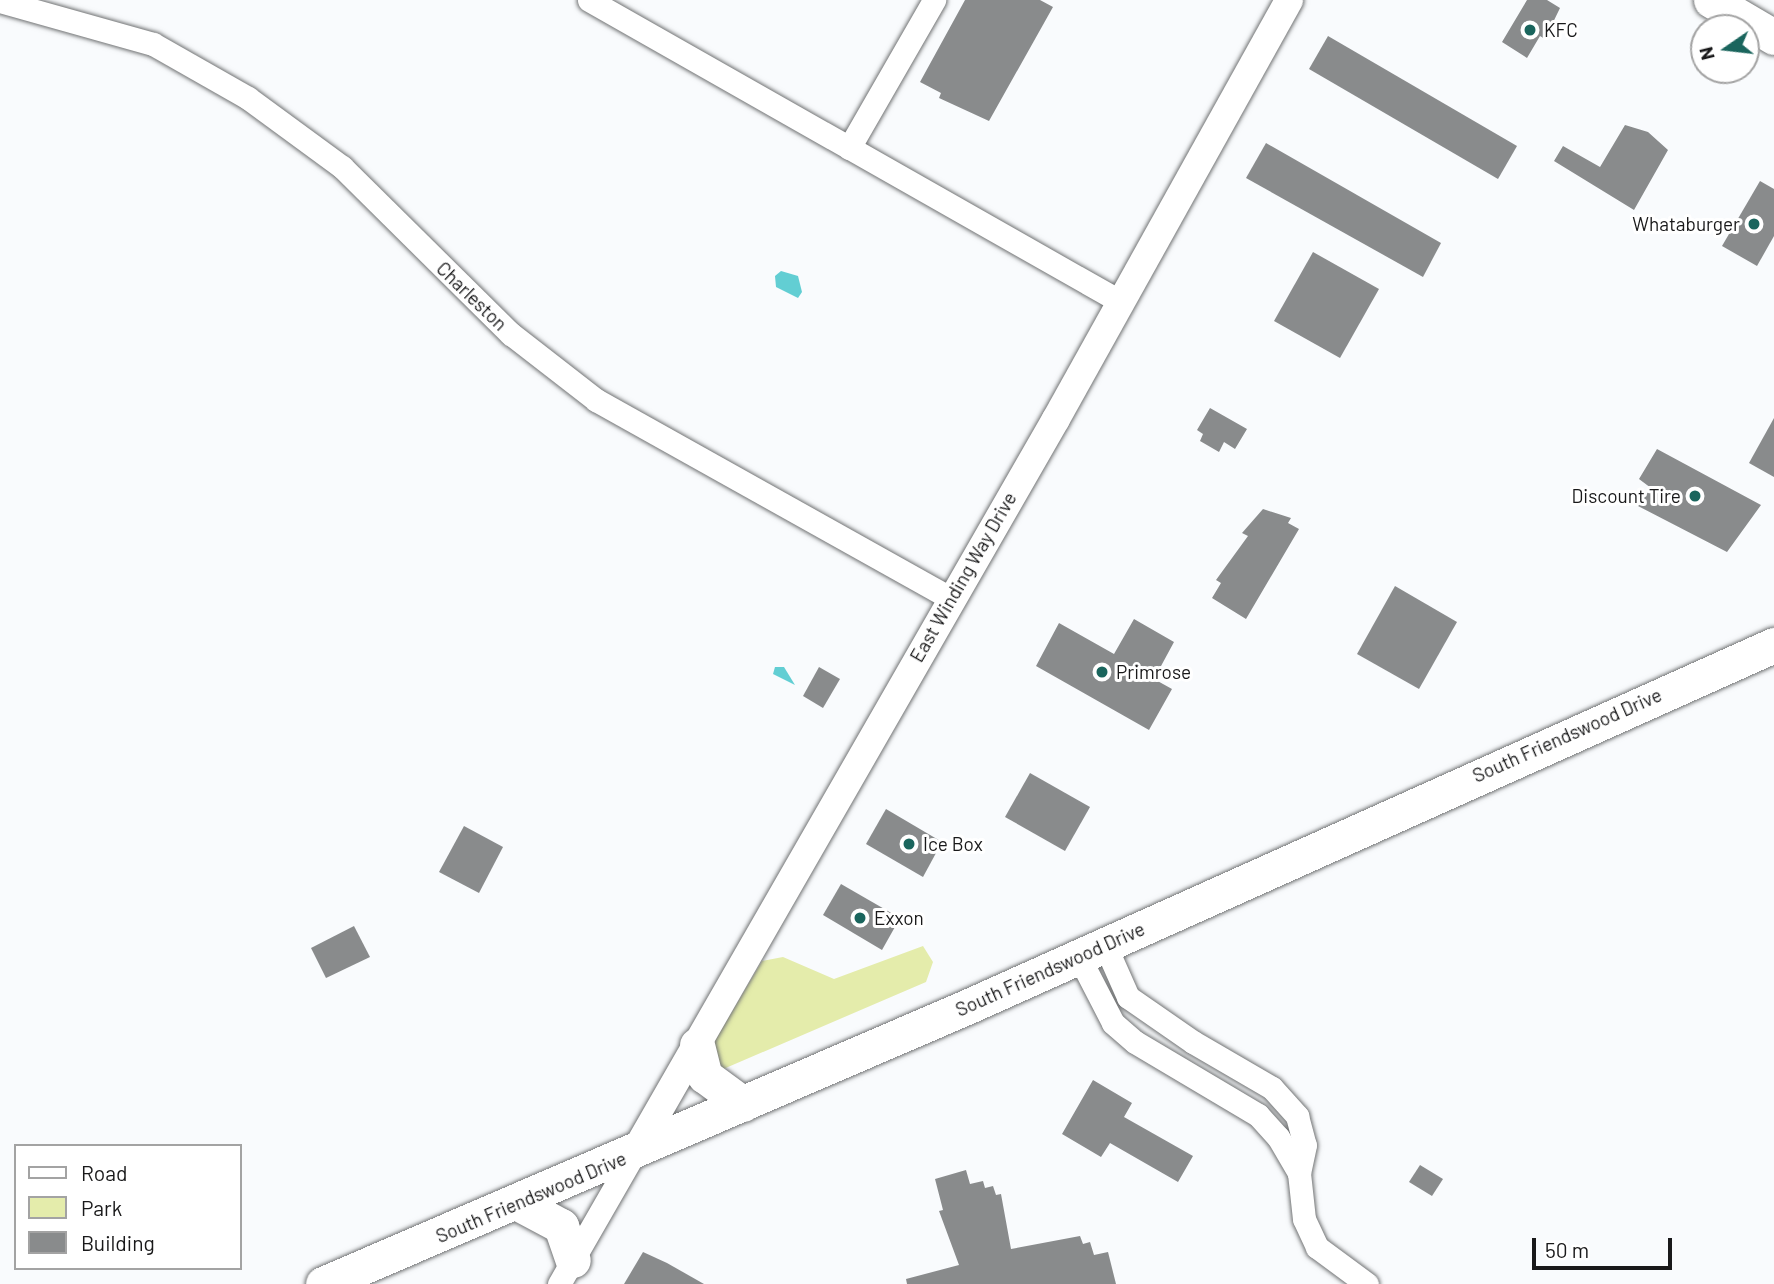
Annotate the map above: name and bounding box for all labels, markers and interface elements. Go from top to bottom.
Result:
north arrow [1690,14,1760,84]
place label: KFC [1544,19,1578,41]
marker: KFC [1522,22,1538,38]
text: N [1693,45,1719,63]
place label: Whataburger [1632,213,1740,235]
marker: Whataburger [1746,216,1762,232]
street label: Charleston [432,257,512,335]
place label: Discount Tire [1572,485,1681,507]
street label: East Winding Way Drive [905,488,1021,666]
marker: Discount Tire [1687,488,1703,504]
place label: Primrose [1116,661,1191,683]
marker: Primrose [1094,664,1110,680]
street label: South Friendswood Drive [1469,683,1665,787]
place label: Ice Box [923,833,983,855]
marker: Ice Box [901,836,917,852]
place label: Exxon [874,907,924,929]
marker: Exxon [852,910,868,926]
street label: South Friendswood Drive [952,917,1148,1021]
legend [14,1144,242,1270]
street label: South Friendswood Drive [432,1147,630,1247]
text: Road [81,1160,127,1185]
text: Park [81,1195,122,1220]
scale bar [1536,1224,1676,1268]
text: Building [81,1230,155,1255]
text: 50 m [1545,1237,1589,1262]

